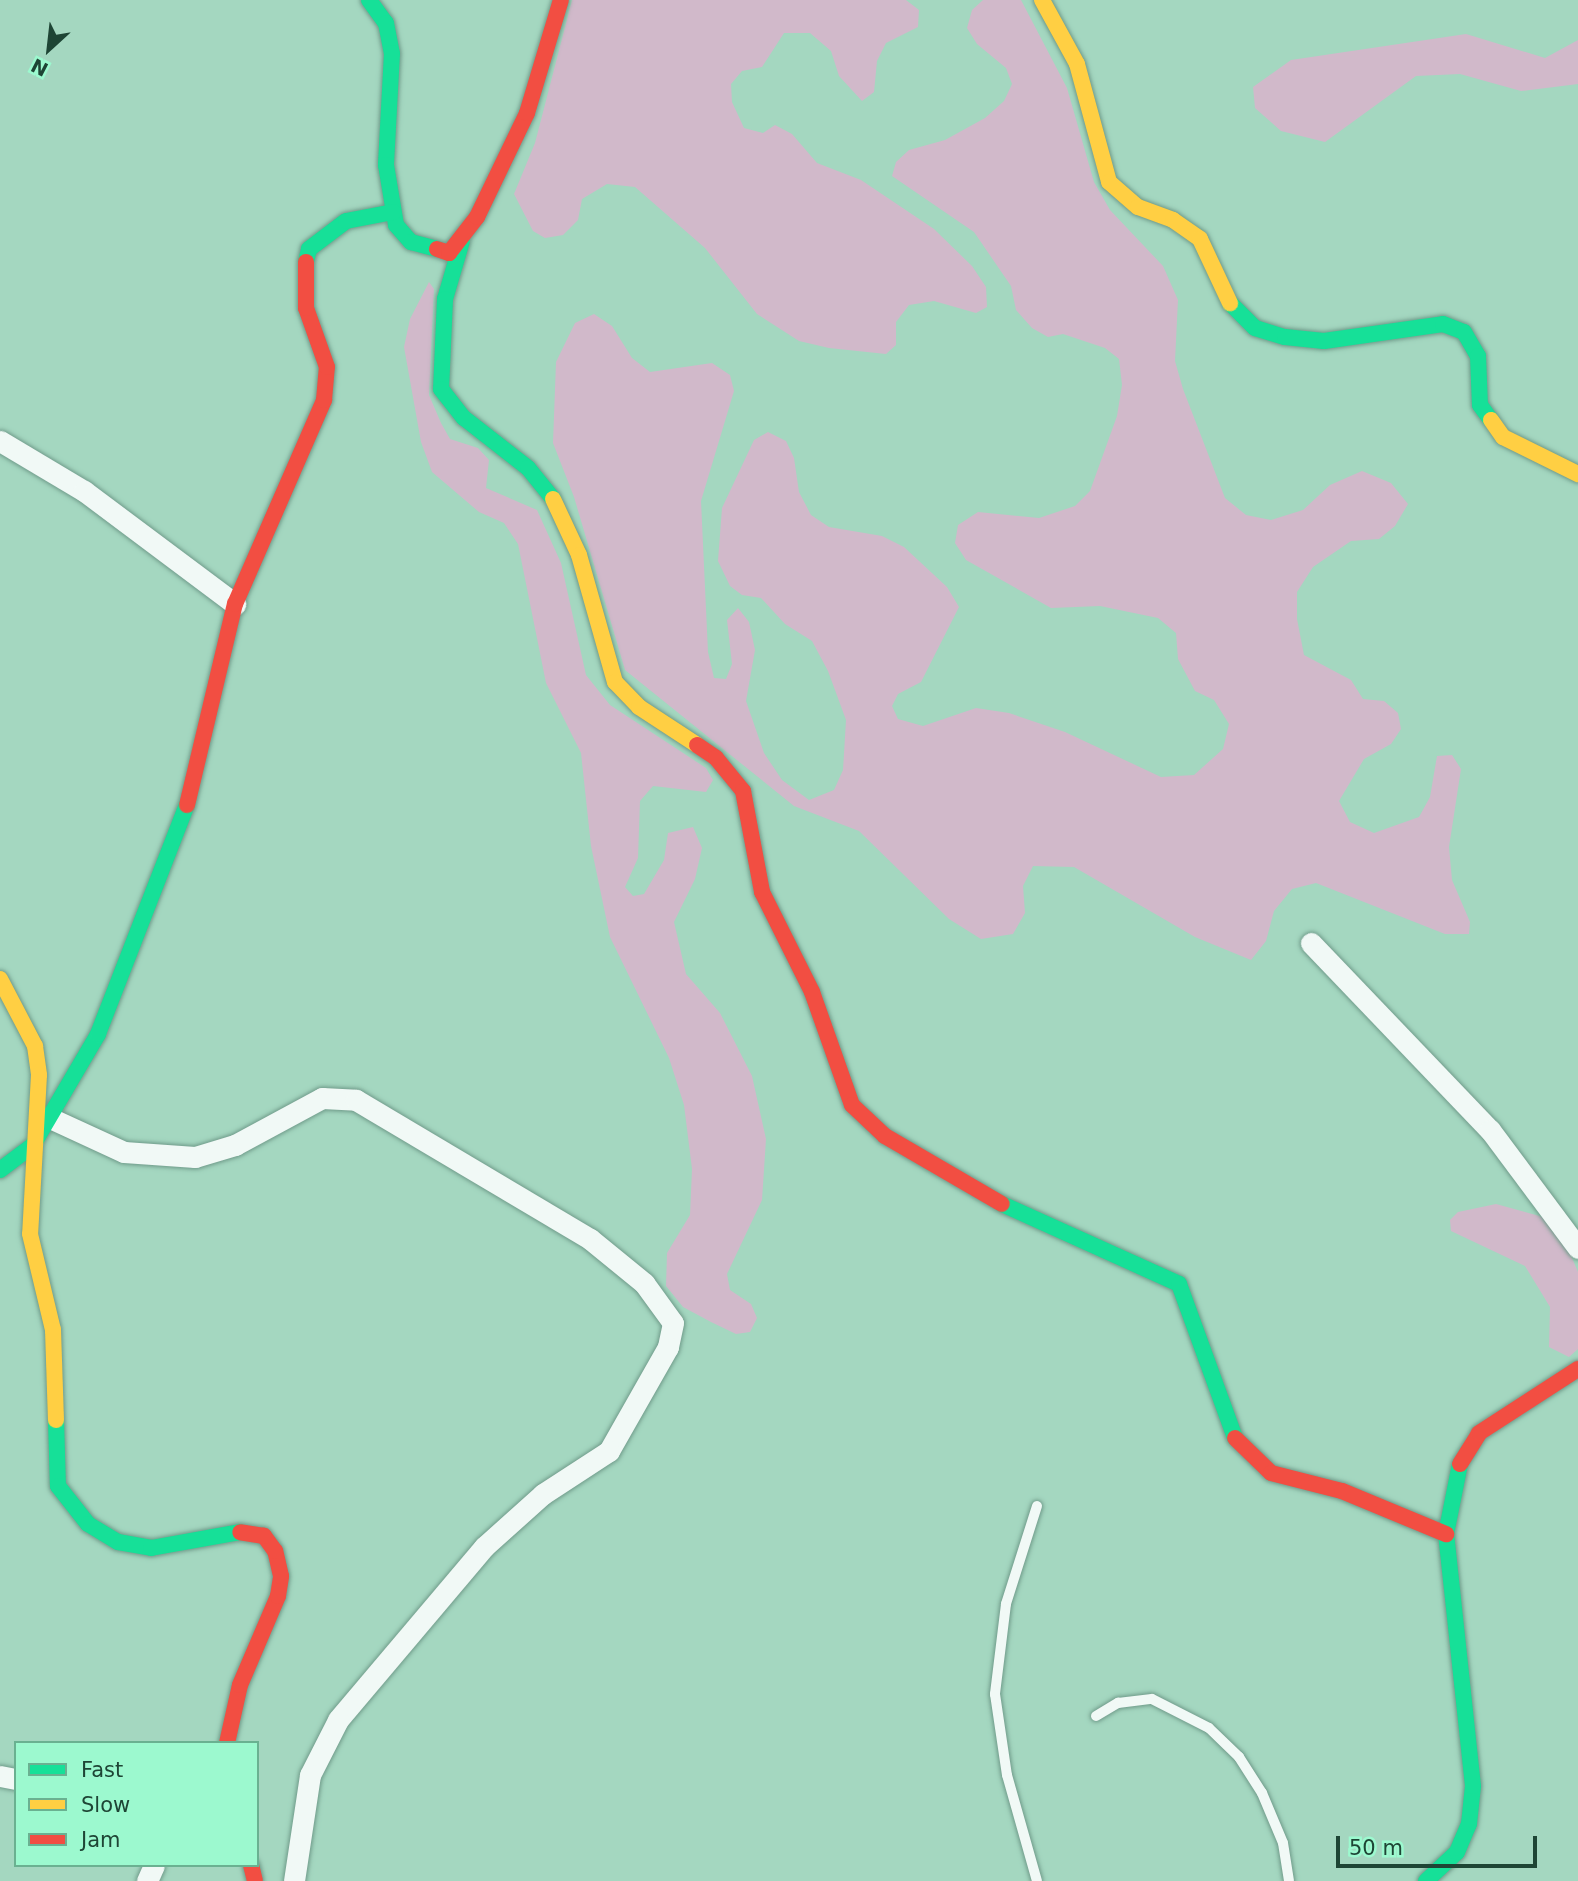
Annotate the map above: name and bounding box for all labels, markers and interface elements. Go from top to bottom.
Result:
north arrow [14,14,84,84]
text: N [27,54,52,81]
legend [14,1741,259,1867]
text: Fast [81,1758,123,1782]
text: Slow [81,1793,130,1817]
scale bar [1340,1822,1541,1866]
text: Jam [81,1828,121,1852]
text: 50 m [1349,1836,1403,1860]

